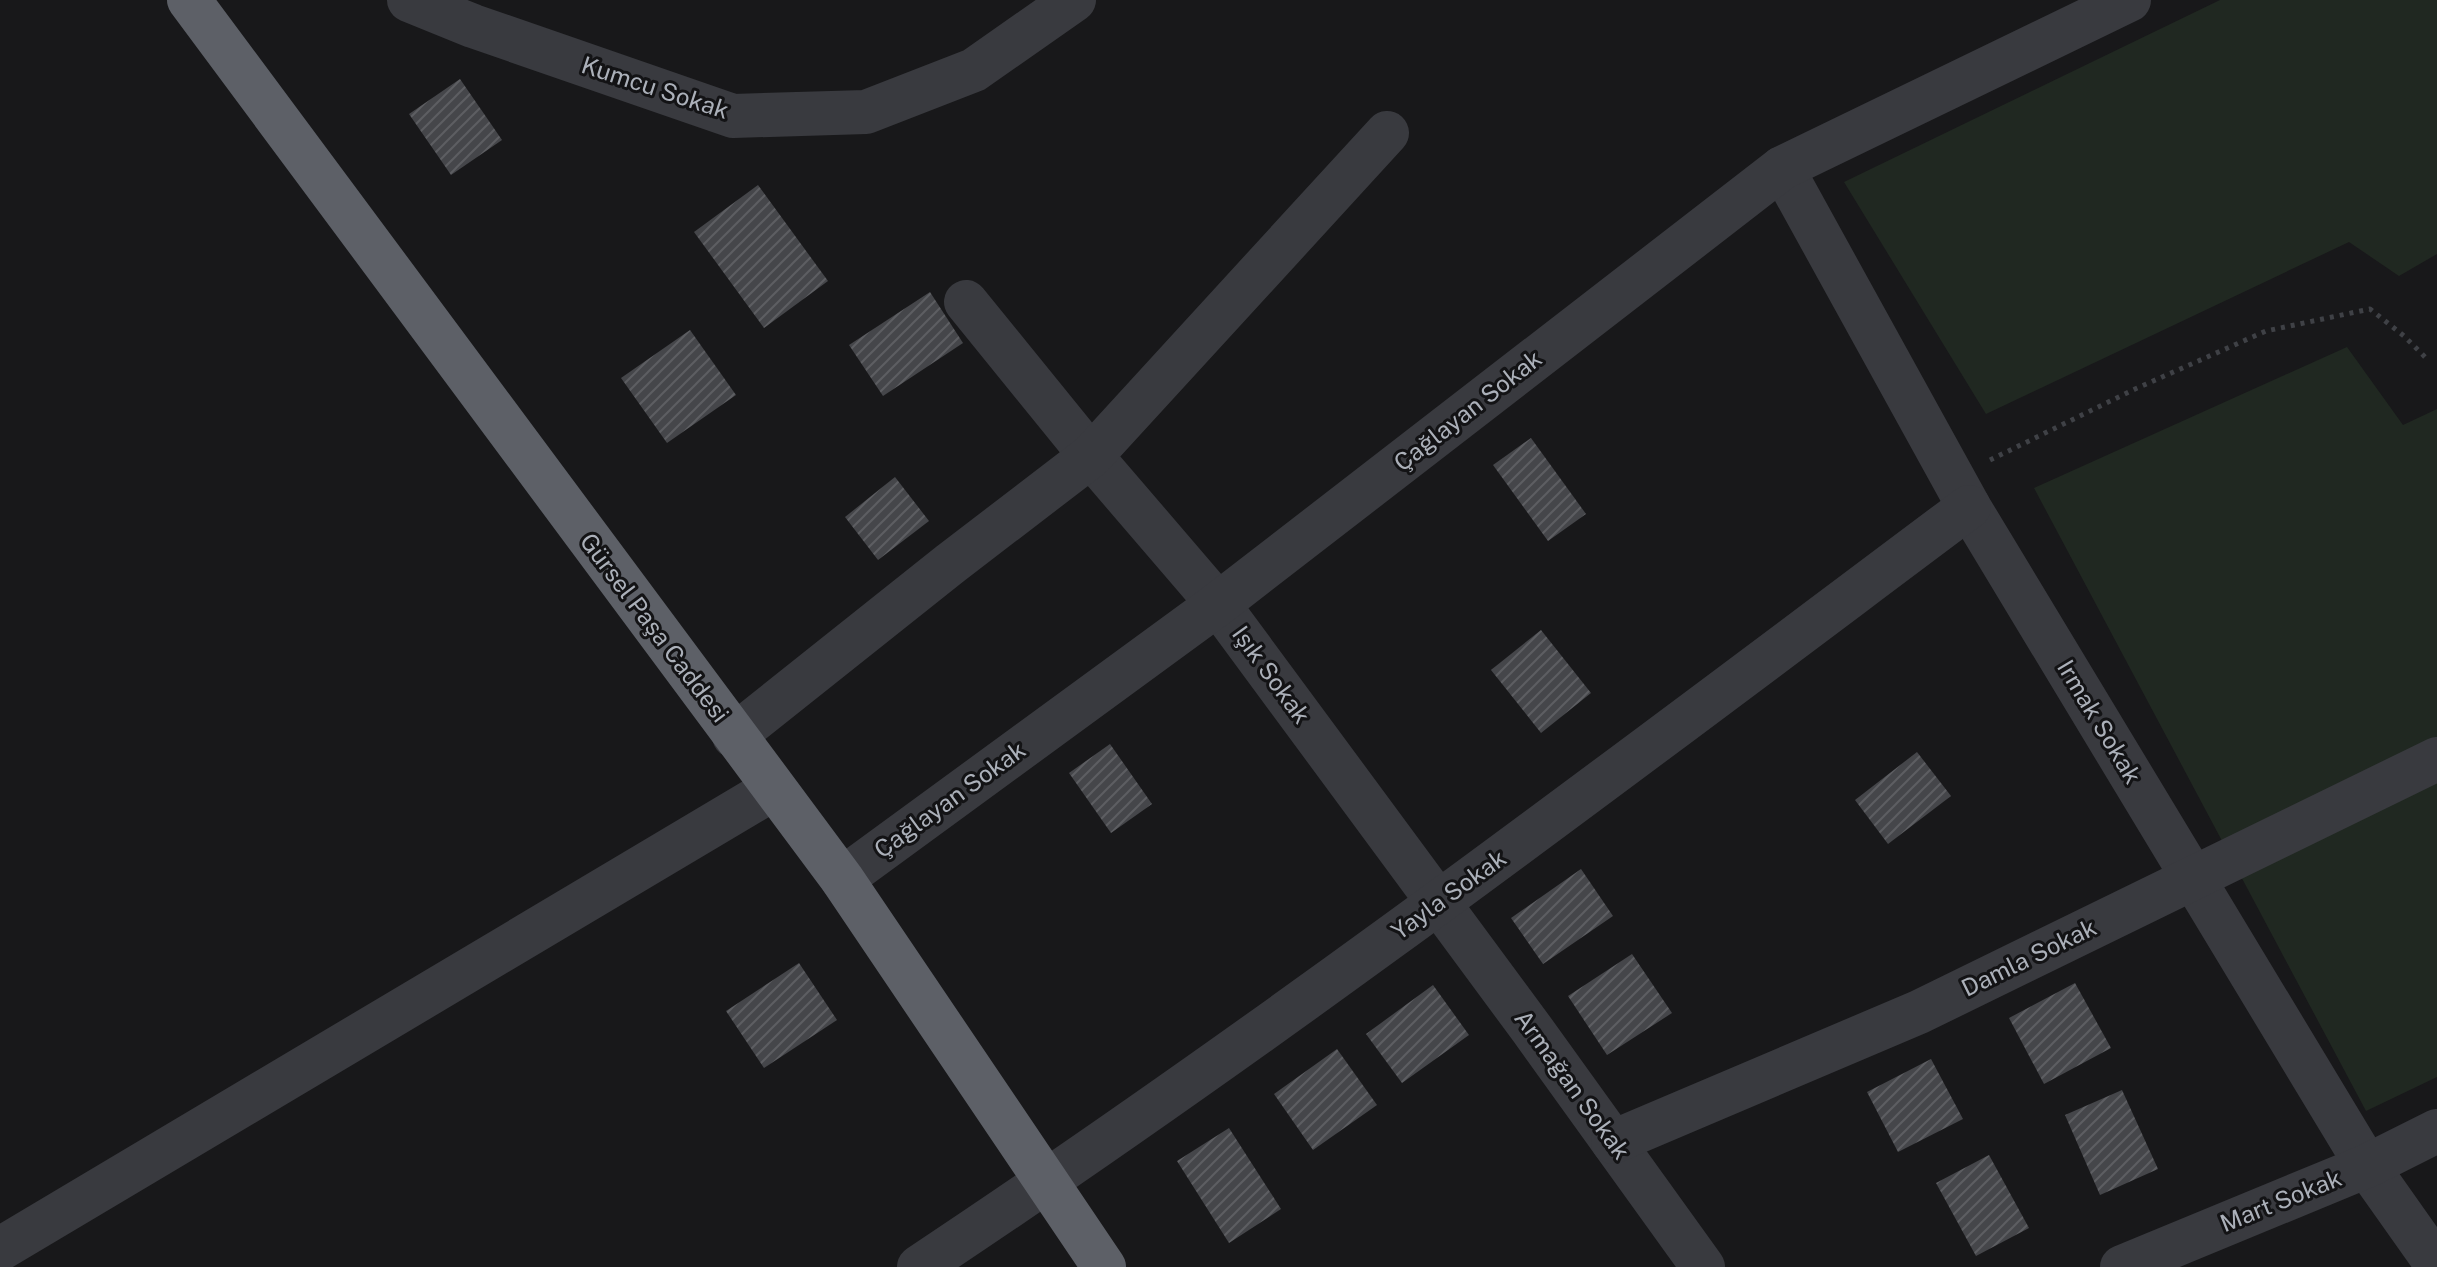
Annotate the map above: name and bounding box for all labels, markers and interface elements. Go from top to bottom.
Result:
street label: Kumcu Sokak [578,50,732,124]
street label: Çağlayan Sokak [1388,344,1547,477]
street label: Gürsel Paşa Caddesi [575,527,735,727]
street label: Işık Sokak [1227,620,1317,729]
street label: Irmak Sokak [2052,655,2148,788]
street label: Çağlayan Sokak [869,735,1030,863]
street label: Yayla Sokak [1386,843,1511,945]
street label: Damla Sokak [1957,912,2101,1002]
street label: Armağan Sokak [1509,1004,1636,1164]
street label: Mart Sokak [2216,1163,2345,1237]

